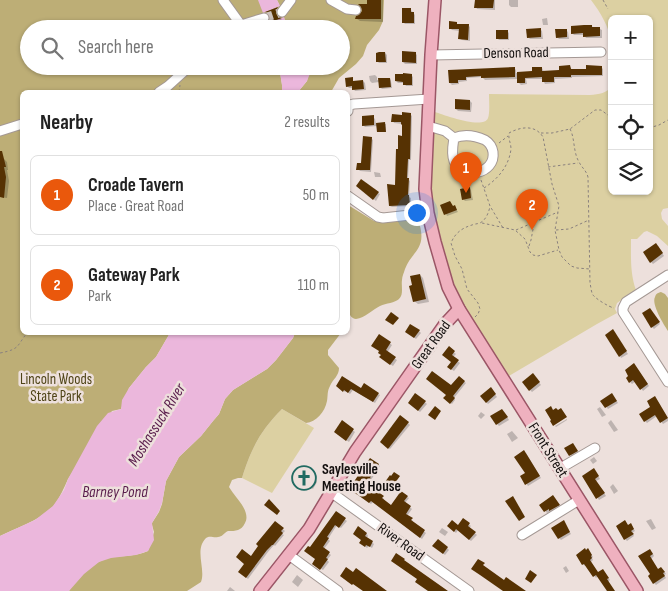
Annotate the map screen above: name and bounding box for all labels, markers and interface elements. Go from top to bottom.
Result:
map controls [608,15,653,195]
button: + [608,15,653,60]
search box [20,20,350,75]
icon: search [38,34,66,62]
text: Search here [78,36,154,59]
street label: Denson Road [483,43,549,63]
button: − [608,60,653,105]
button: locate [608,105,653,150]
text: Nearby [40,110,93,135]
text: 2 results [284,113,330,132]
button: layers [608,150,653,195]
pin: 1 [450,152,482,193]
text: Croade Tavern [88,174,184,197]
text: 1 [54,186,60,205]
text: 50 m [303,186,329,205]
pin: 2 [516,189,548,230]
text: Place · Great Road [88,197,184,216]
your location [404,200,430,226]
text: Gateway Park [88,264,180,287]
text: 2 [53,276,61,295]
text: 110 m [298,276,329,295]
text: Park [88,287,111,306]
street label: Great Road [407,317,455,373]
park label: Lincoln Woods State Park [20,370,92,406]
water label: Moshassuck River [124,380,190,470]
street label: Front Street [524,419,572,481]
place label: Saylesville Meeting House [322,460,401,496]
church icon: Saylesville Meeting House [291,465,317,491]
water label: Barney Pond [82,483,148,502]
street label: River Road [374,519,428,565]

